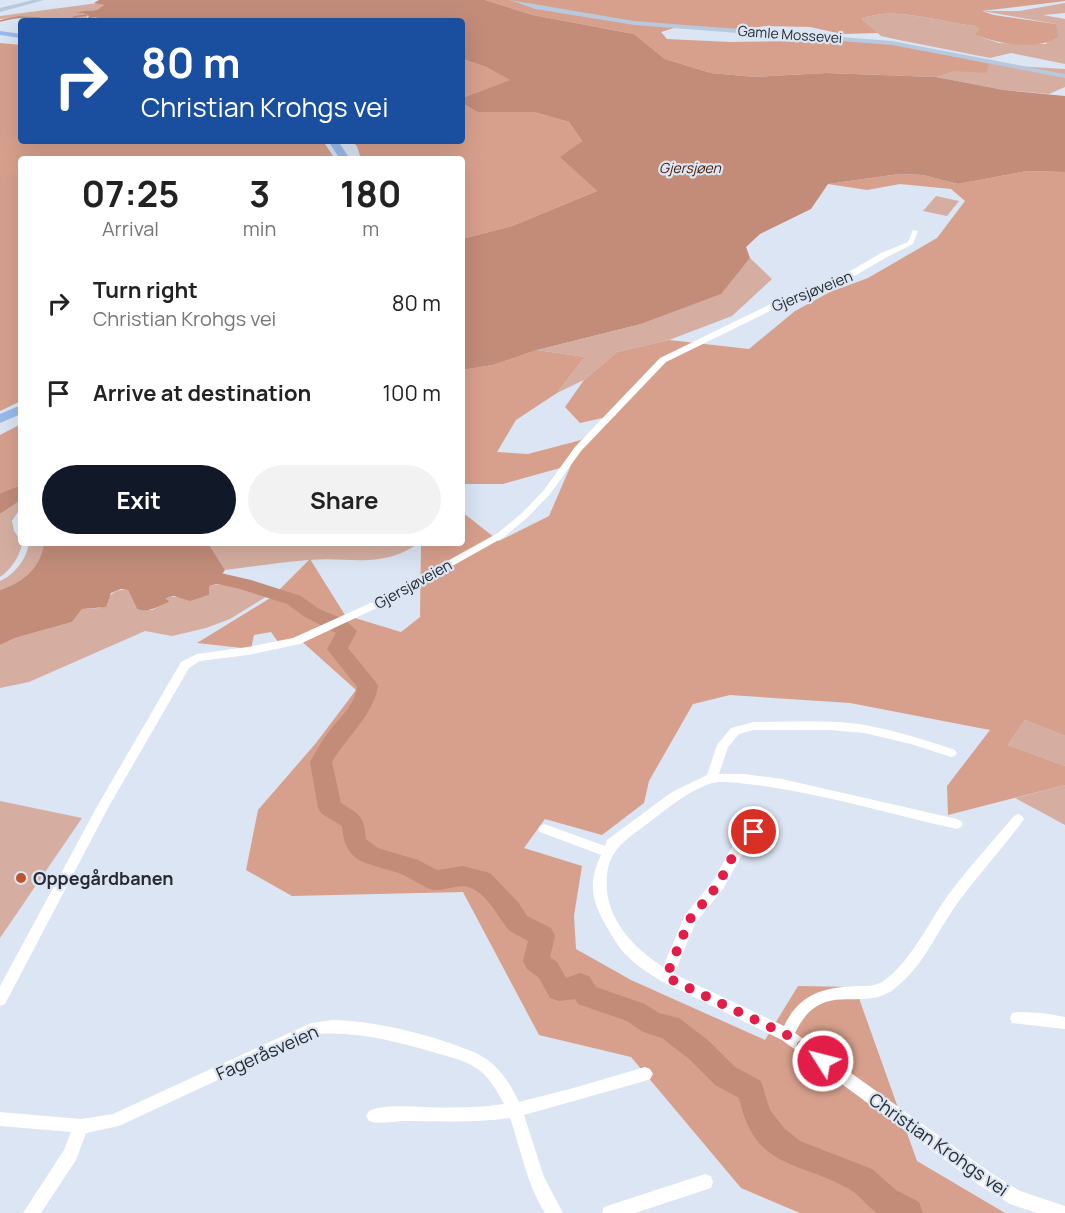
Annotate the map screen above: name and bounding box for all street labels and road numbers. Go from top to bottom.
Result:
street label: Gamle Mossevei [737,21,843,47]
street label: Gjersjøveien [768,265,856,317]
street label: Gjersjøveien [371,554,456,614]
street label: Fageråsveien [212,1019,322,1085]
street label: Christian Krohgs vei [865,1087,1013,1201]

